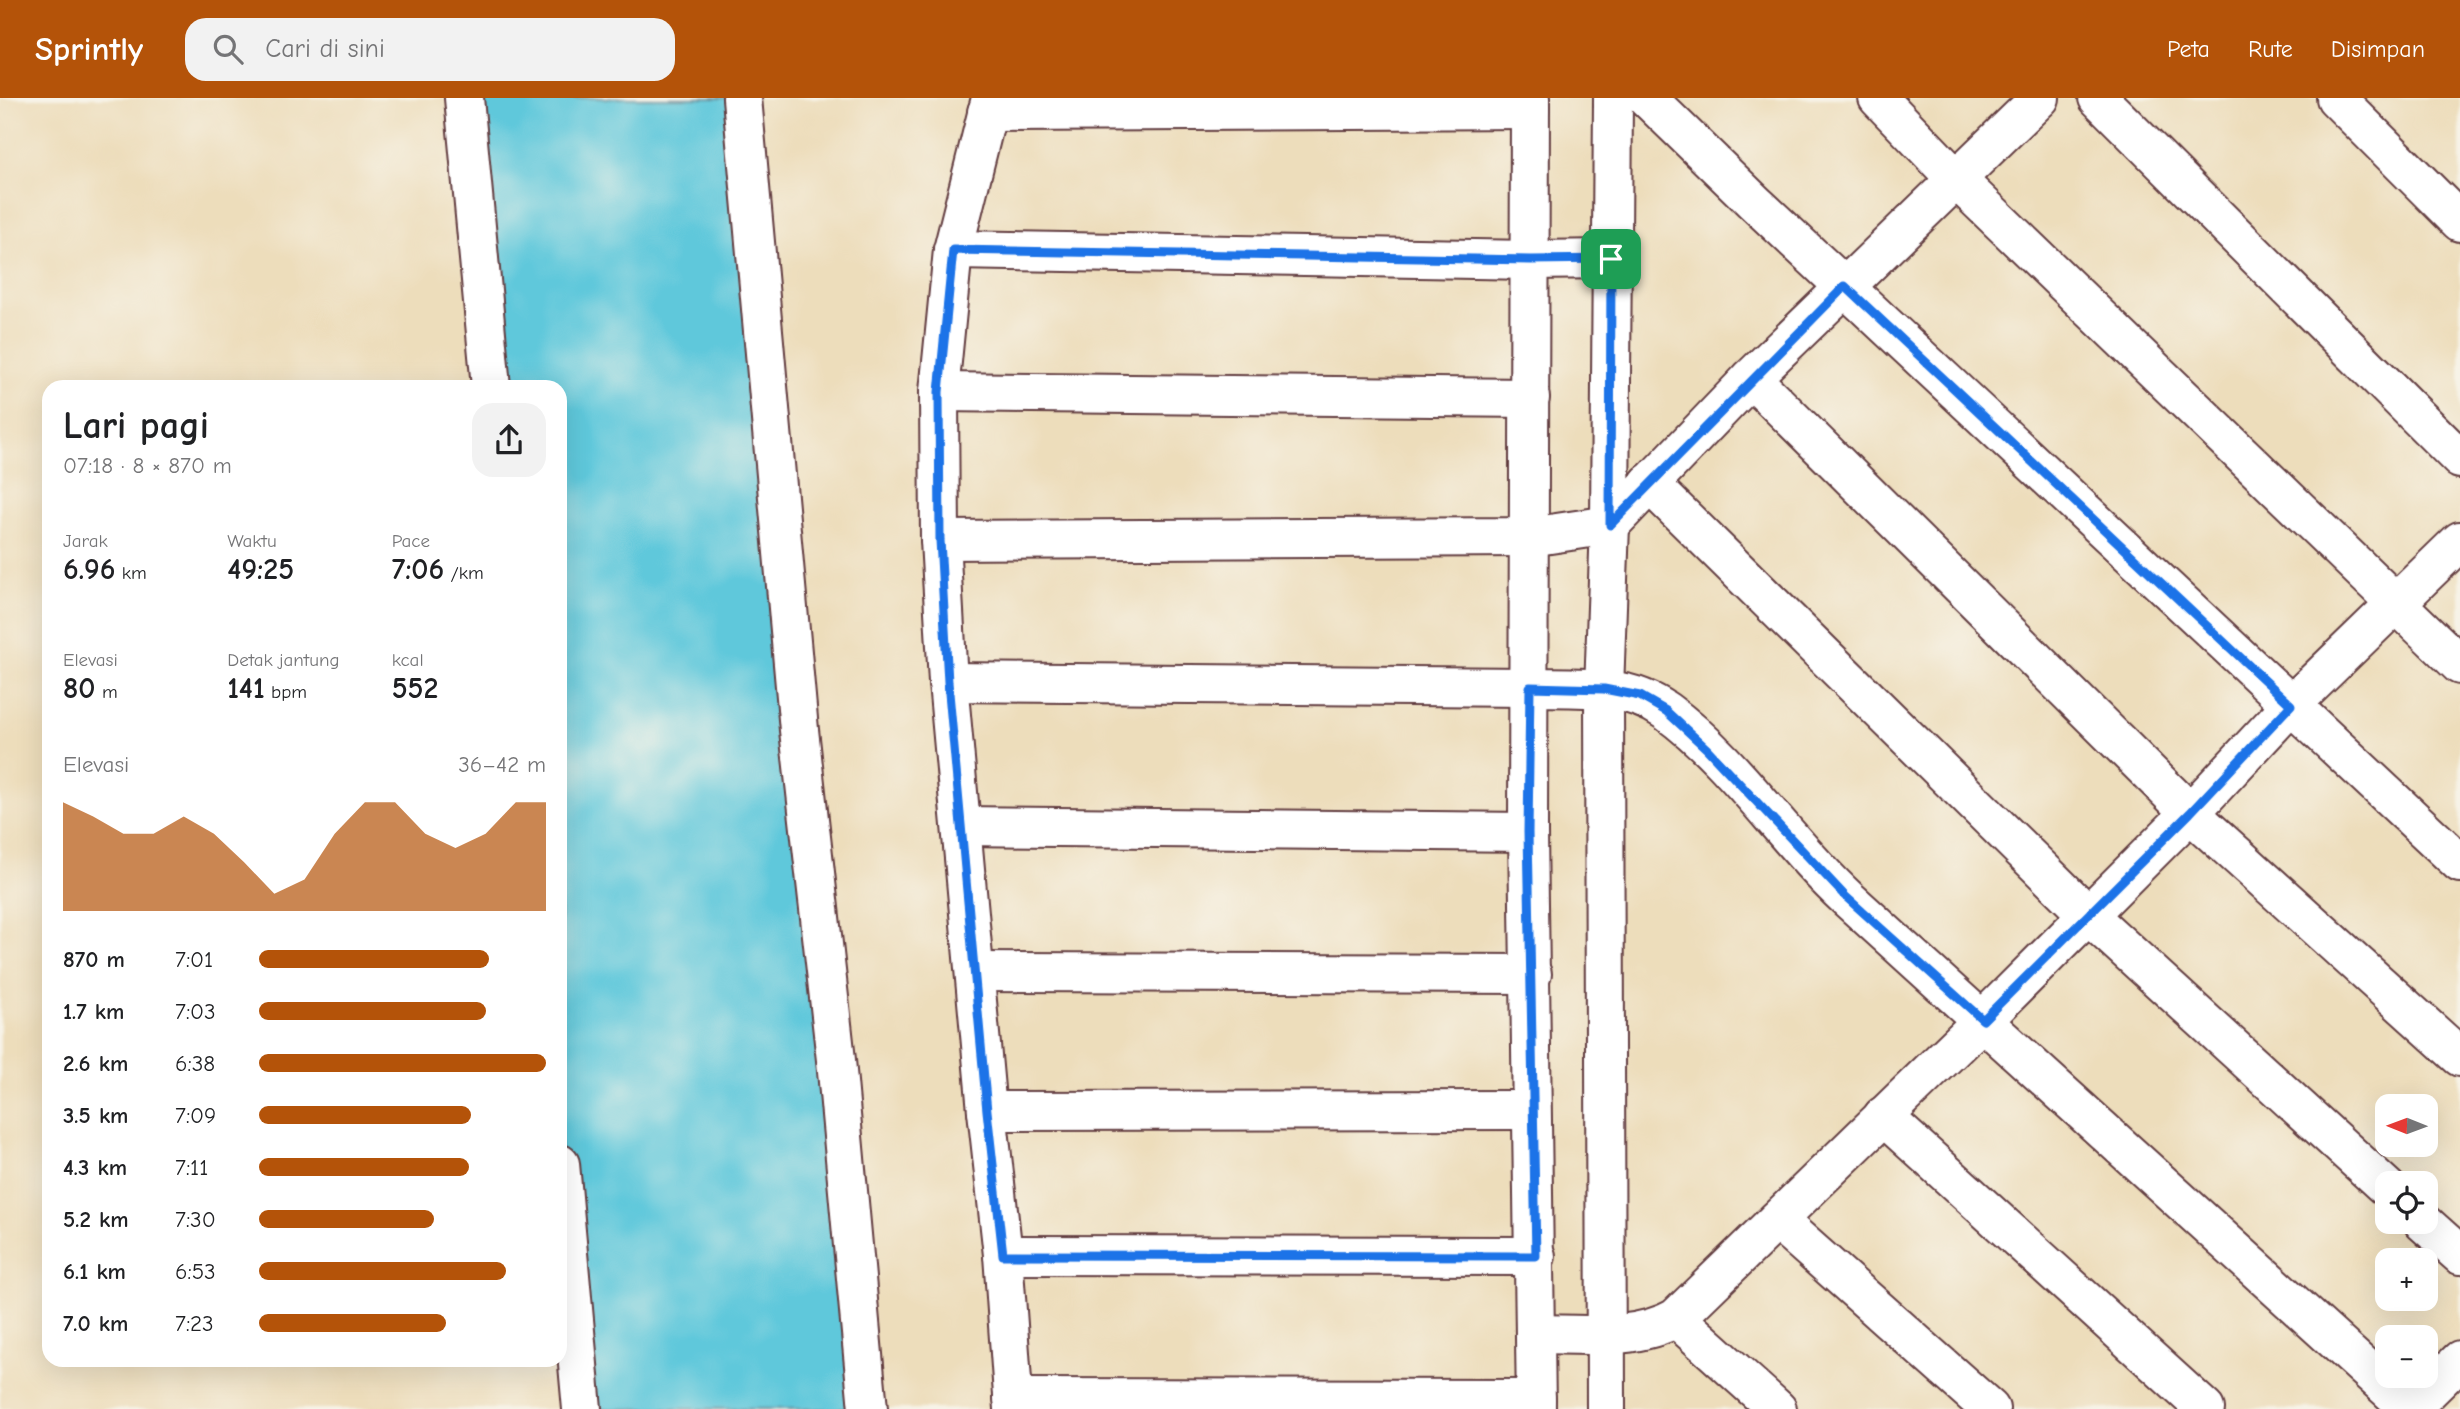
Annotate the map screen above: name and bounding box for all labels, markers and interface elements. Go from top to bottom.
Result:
search box [185,18,675,81]
text: Sprintly [35,30,143,68]
icon: search [209,30,247,68]
text: Cari di sini [265,34,385,64]
text: Peta [2167,35,2210,63]
text: Rute [2248,35,2293,63]
text: Disimpan [2331,35,2425,63]
pin [1581,229,1641,289]
icon: arrive [1592,240,1630,278]
button: share [472,403,546,477]
text: Lari pagi [63,404,209,448]
text: 07:18 · 8 × 870 m [63,452,232,479]
text: Jarak [63,530,108,552]
text: Waktu [227,530,277,552]
text: Pace [392,530,430,552]
text: 6.96 [63,552,116,587]
text: 49:25 [227,552,294,587]
text: 7:06 [392,552,444,587]
text: km [116,562,147,584]
text: /km [444,562,484,584]
text: Elevasi [63,649,118,671]
text: Detak jantung [227,649,340,671]
text: kcal [392,649,424,671]
text: 80 [63,671,96,706]
text: 141 [227,671,265,706]
text: 552 [392,671,438,706]
text: m [96,681,118,703]
text: bpm [265,681,307,703]
text: Elevasi [63,751,129,778]
text: 36–42 m [458,751,546,778]
text: 870 m [63,946,125,973]
text: 7:01 [175,946,213,973]
text: 1.7 km [63,998,124,1025]
text: 7:03 [175,998,216,1025]
text: 2.6 km [63,1050,128,1077]
text: 6:38 [175,1050,215,1077]
north arrow [2375,1094,2438,1157]
map controls [2375,1094,2438,1388]
text: 3.5 km [63,1102,128,1129]
text: 7:09 [175,1102,216,1129]
text: 4.3 km [63,1154,127,1181]
text: 7:11 [175,1154,208,1181]
button: locate [2375,1171,2438,1234]
text: 5.2 km [63,1206,129,1233]
text: 7:30 [175,1206,216,1233]
button: + [2375,1248,2438,1311]
text: 6.1 km [63,1258,126,1285]
text: 6:53 [175,1258,216,1285]
text: 7.0 km [63,1310,128,1337]
text: 7:23 [175,1310,214,1337]
button: − [2375,1325,2438,1388]

